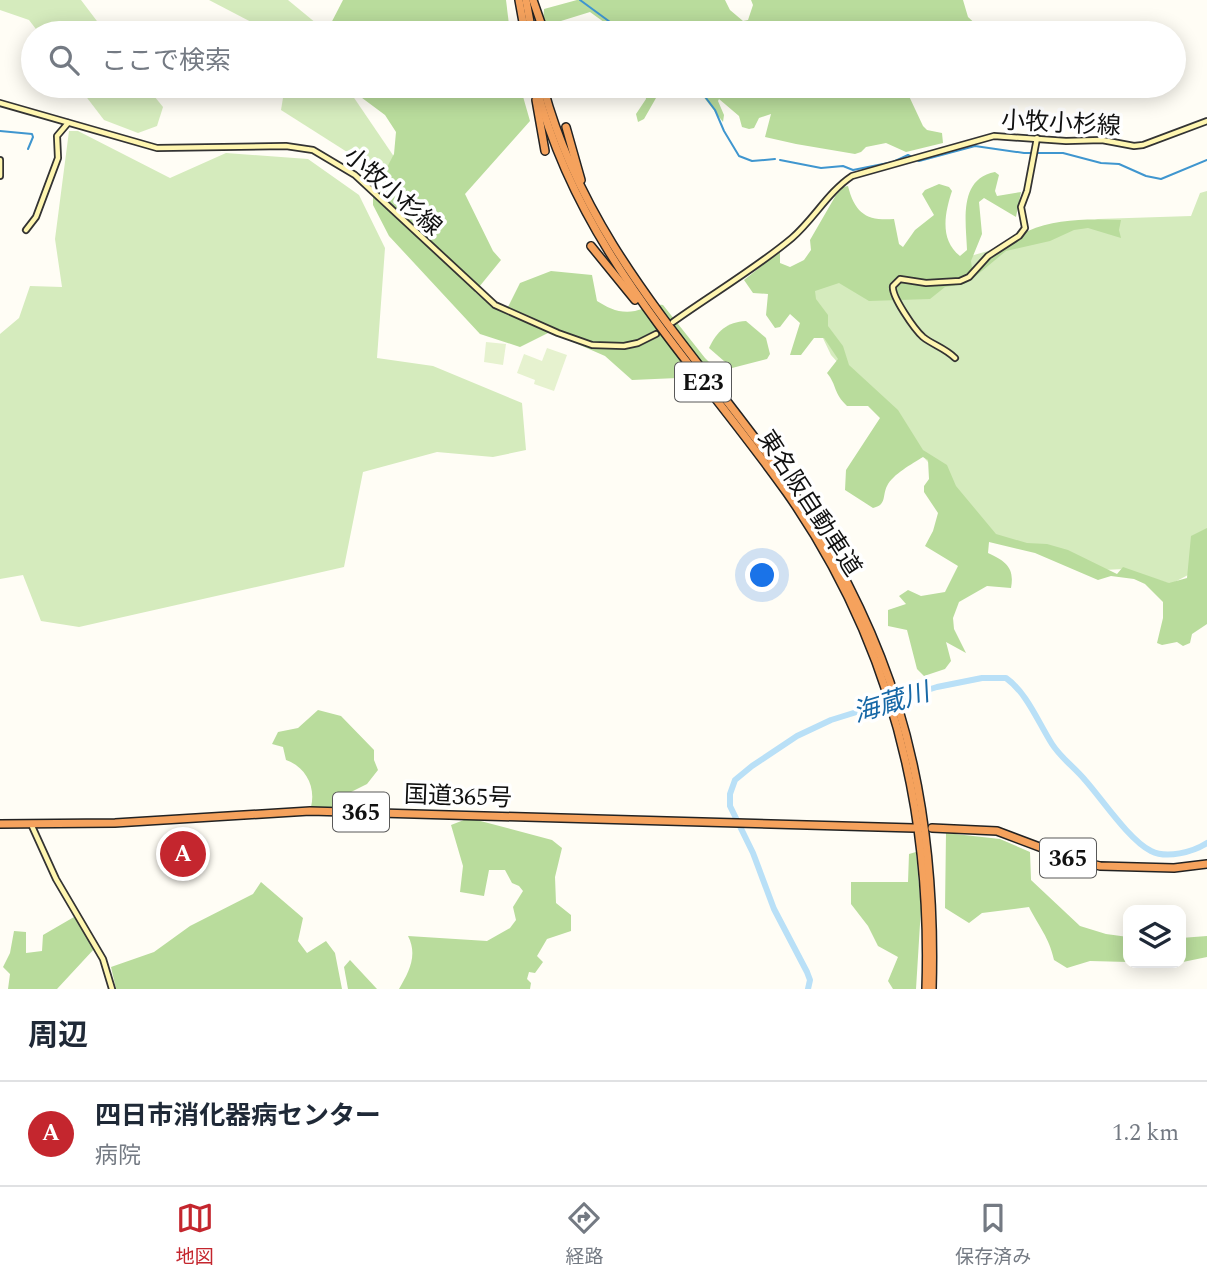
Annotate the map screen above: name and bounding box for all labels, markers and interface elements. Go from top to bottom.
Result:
search box [21,21,1186,98]
icon: search [45,41,83,79]
text: ここで検索 [101,41,231,81]
street label: 小牧小杉線 [1000,103,1122,145]
street label: 小牧小杉線 [335,139,449,245]
road number: E23 [675,362,731,402]
street label: 東名阪自動車道 [748,423,870,584]
your location [745,558,779,592]
water label: 海蔵川 [848,672,937,733]
street label: 国道365号 [403,777,513,817]
road number: 365 [333,792,389,832]
pin: A [160,828,206,880]
road number: 365 [1040,838,1096,878]
map controls [1123,905,1186,968]
button: layers [1123,905,1186,968]
text: 周辺 [28,1013,88,1059]
text: 四日市消化器病センター [95,1096,381,1136]
text: A [42,1116,60,1151]
text: 1.2 km [1112,1116,1179,1151]
text: 病院 [95,1139,141,1174]
tab: 地図 [176,1199,214,1272]
tab: 経路 [565,1199,603,1272]
tab: 保存済み [955,1199,1031,1272]

